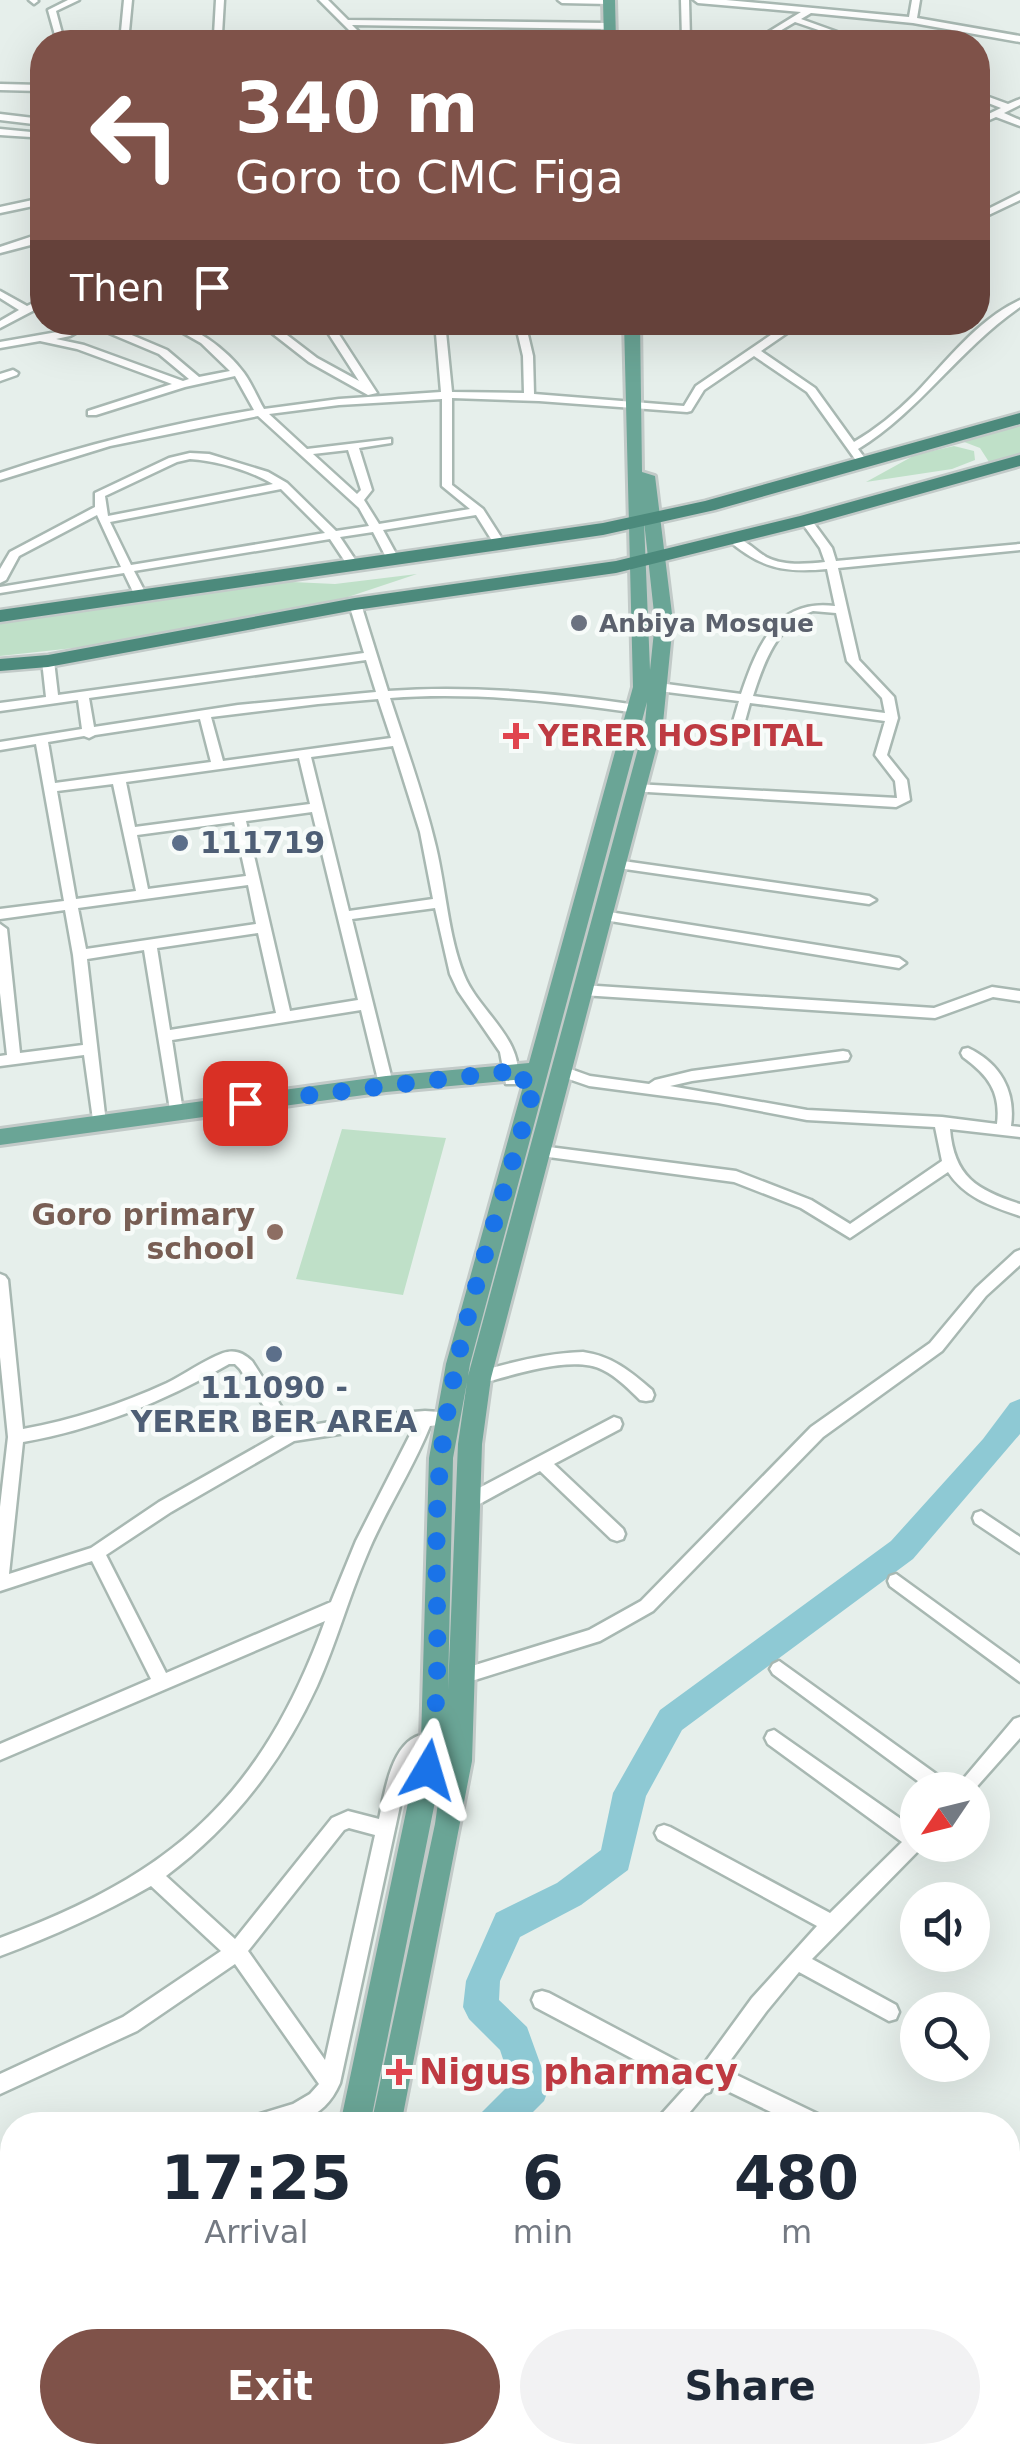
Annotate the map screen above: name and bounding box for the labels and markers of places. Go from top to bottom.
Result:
place label: Anbiya Mosque [599,609,814,638]
marker: Anbiya Mosque [568,612,590,634]
place label: YERER HOSPITAL [537,718,823,753]
marker: YERER HOSPITAL [503,723,529,749]
place label: 111719 [200,825,325,860]
marker: 111719 [169,832,191,854]
pin [203,1061,288,1146]
place label: Goro primary school [32,1197,255,1266]
marker: Goro primary school [264,1221,286,1243]
marker: 111090 - YERER BER AREA [263,1343,285,1365]
place label: 111090 - YERER BER AREA [130,1370,418,1439]
place label: Nigus pharmacy [419,2052,738,2092]
marker: Nigus pharmacy [388,2061,410,2083]

